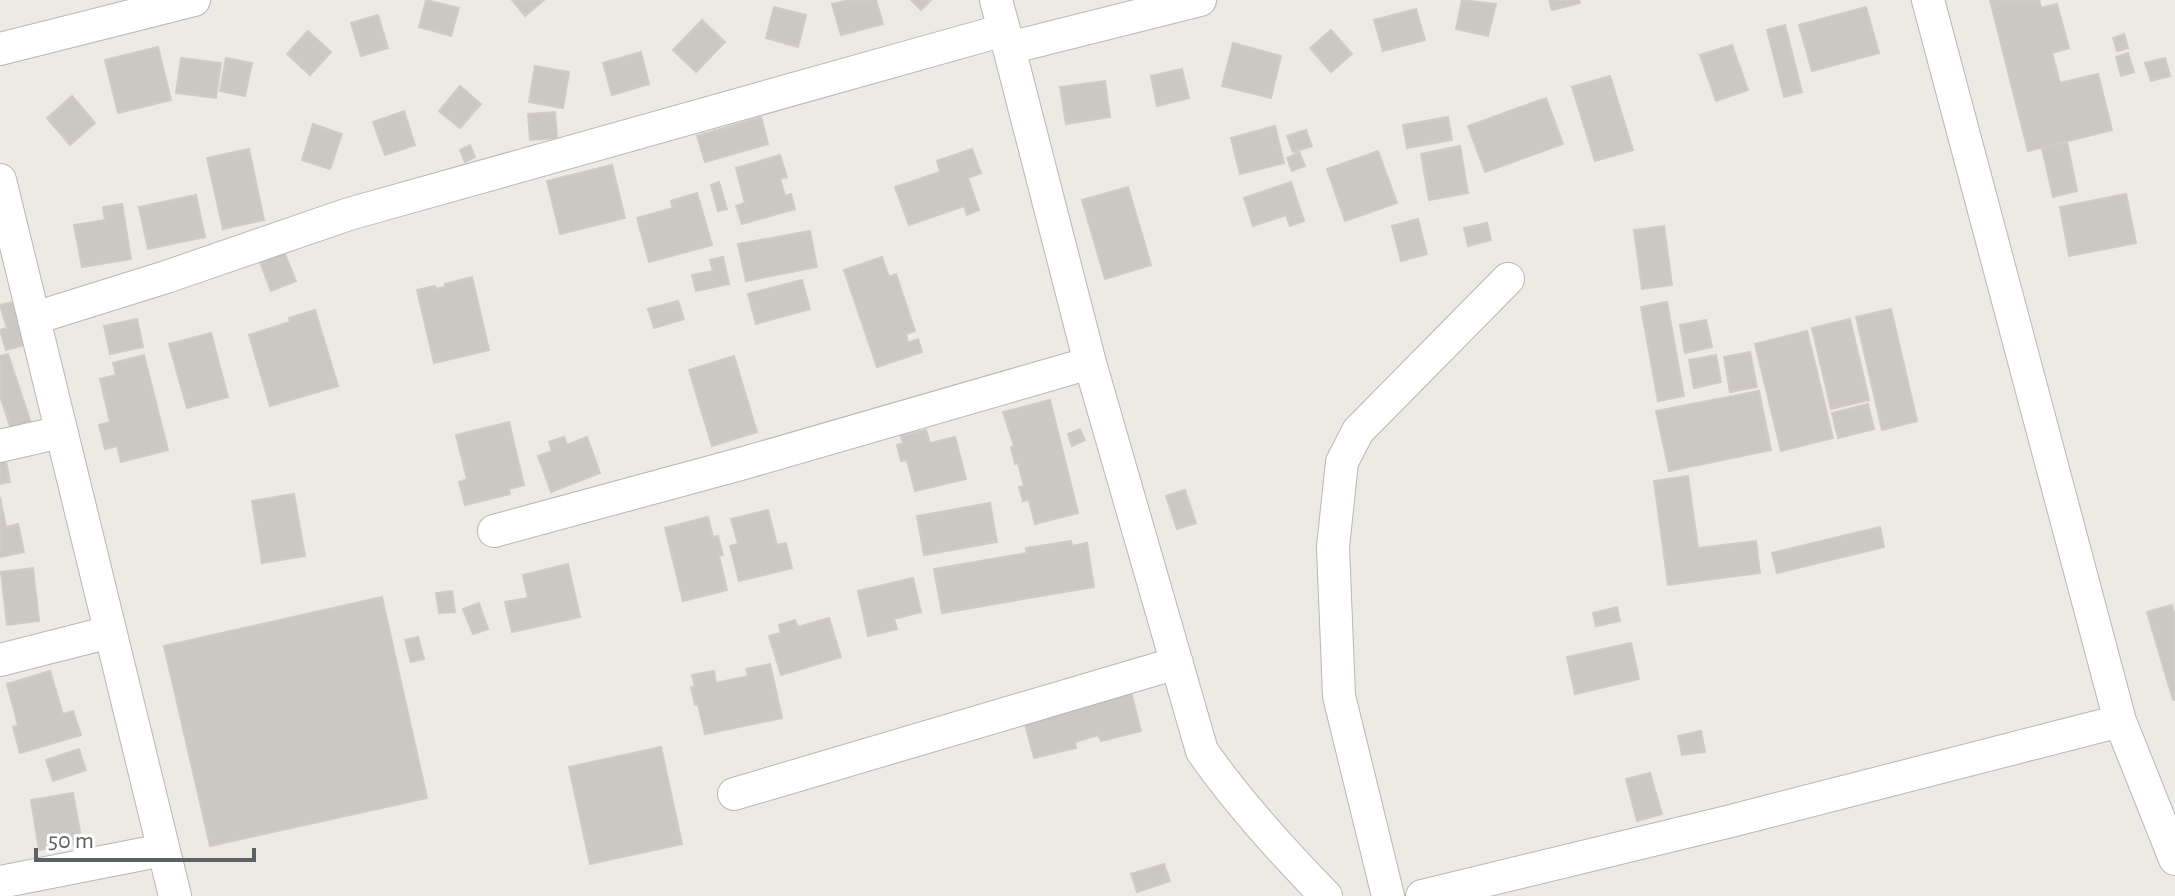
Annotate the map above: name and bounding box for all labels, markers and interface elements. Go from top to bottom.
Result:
scale bar [36,812,254,862]
text: 50 m [48,829,94,853]

